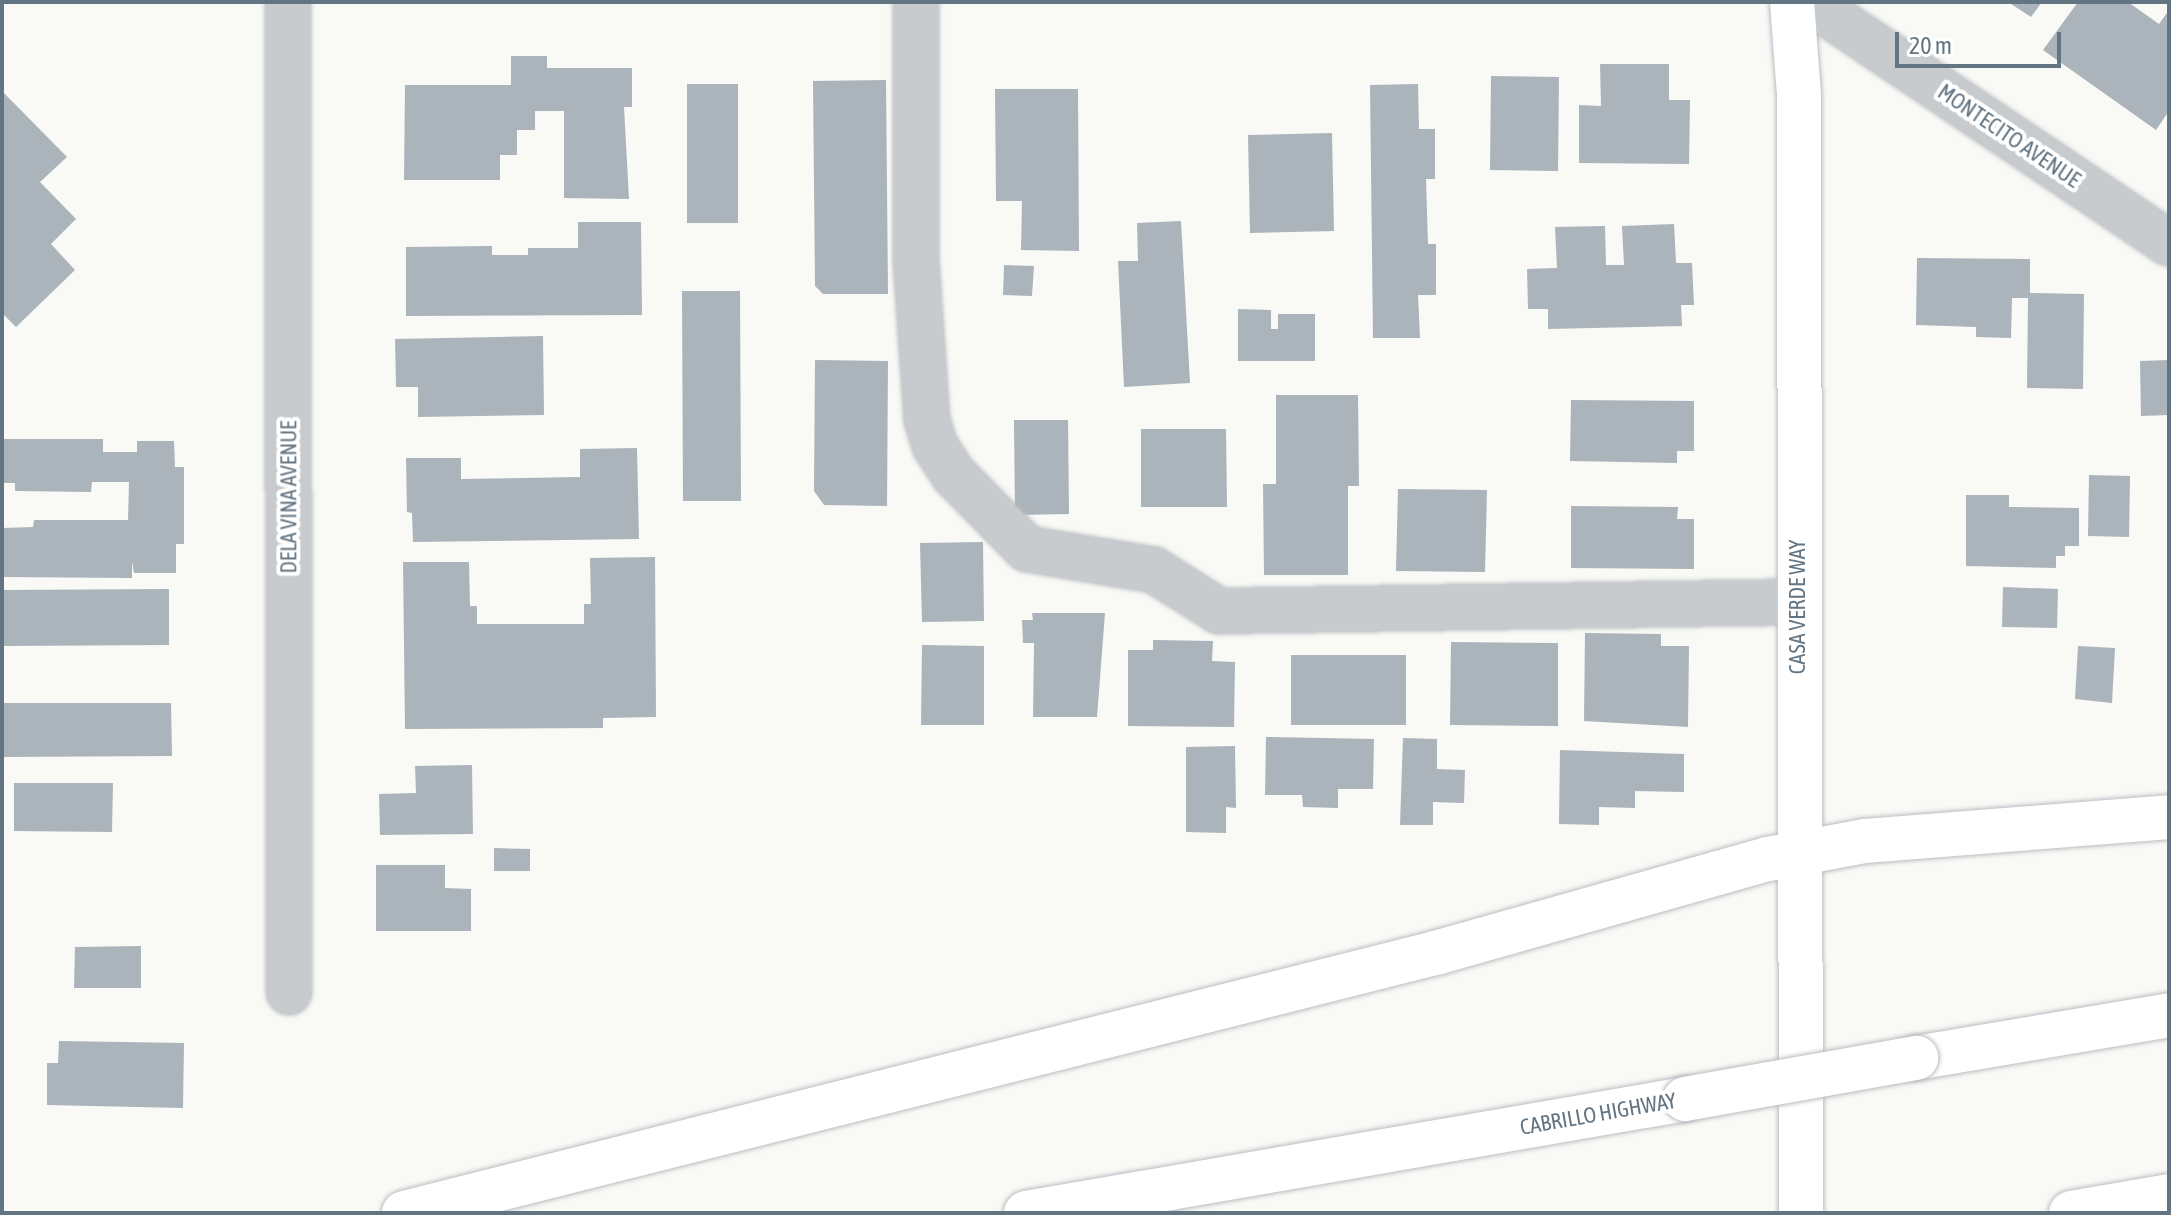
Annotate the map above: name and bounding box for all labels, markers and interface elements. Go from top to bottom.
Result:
scale bar [1899,16,2065,66]
text: 20 m [1909,32,1952,59]
street label: MONTECITO AVENUE [1933,79,2085,193]
street label: DELA VINA AVENUE [276,421,302,573]
street label: CASA VERDE WAY [1785,540,1811,674]
street label: CABRILLO HIGHWAY [1518,1087,1678,1141]

